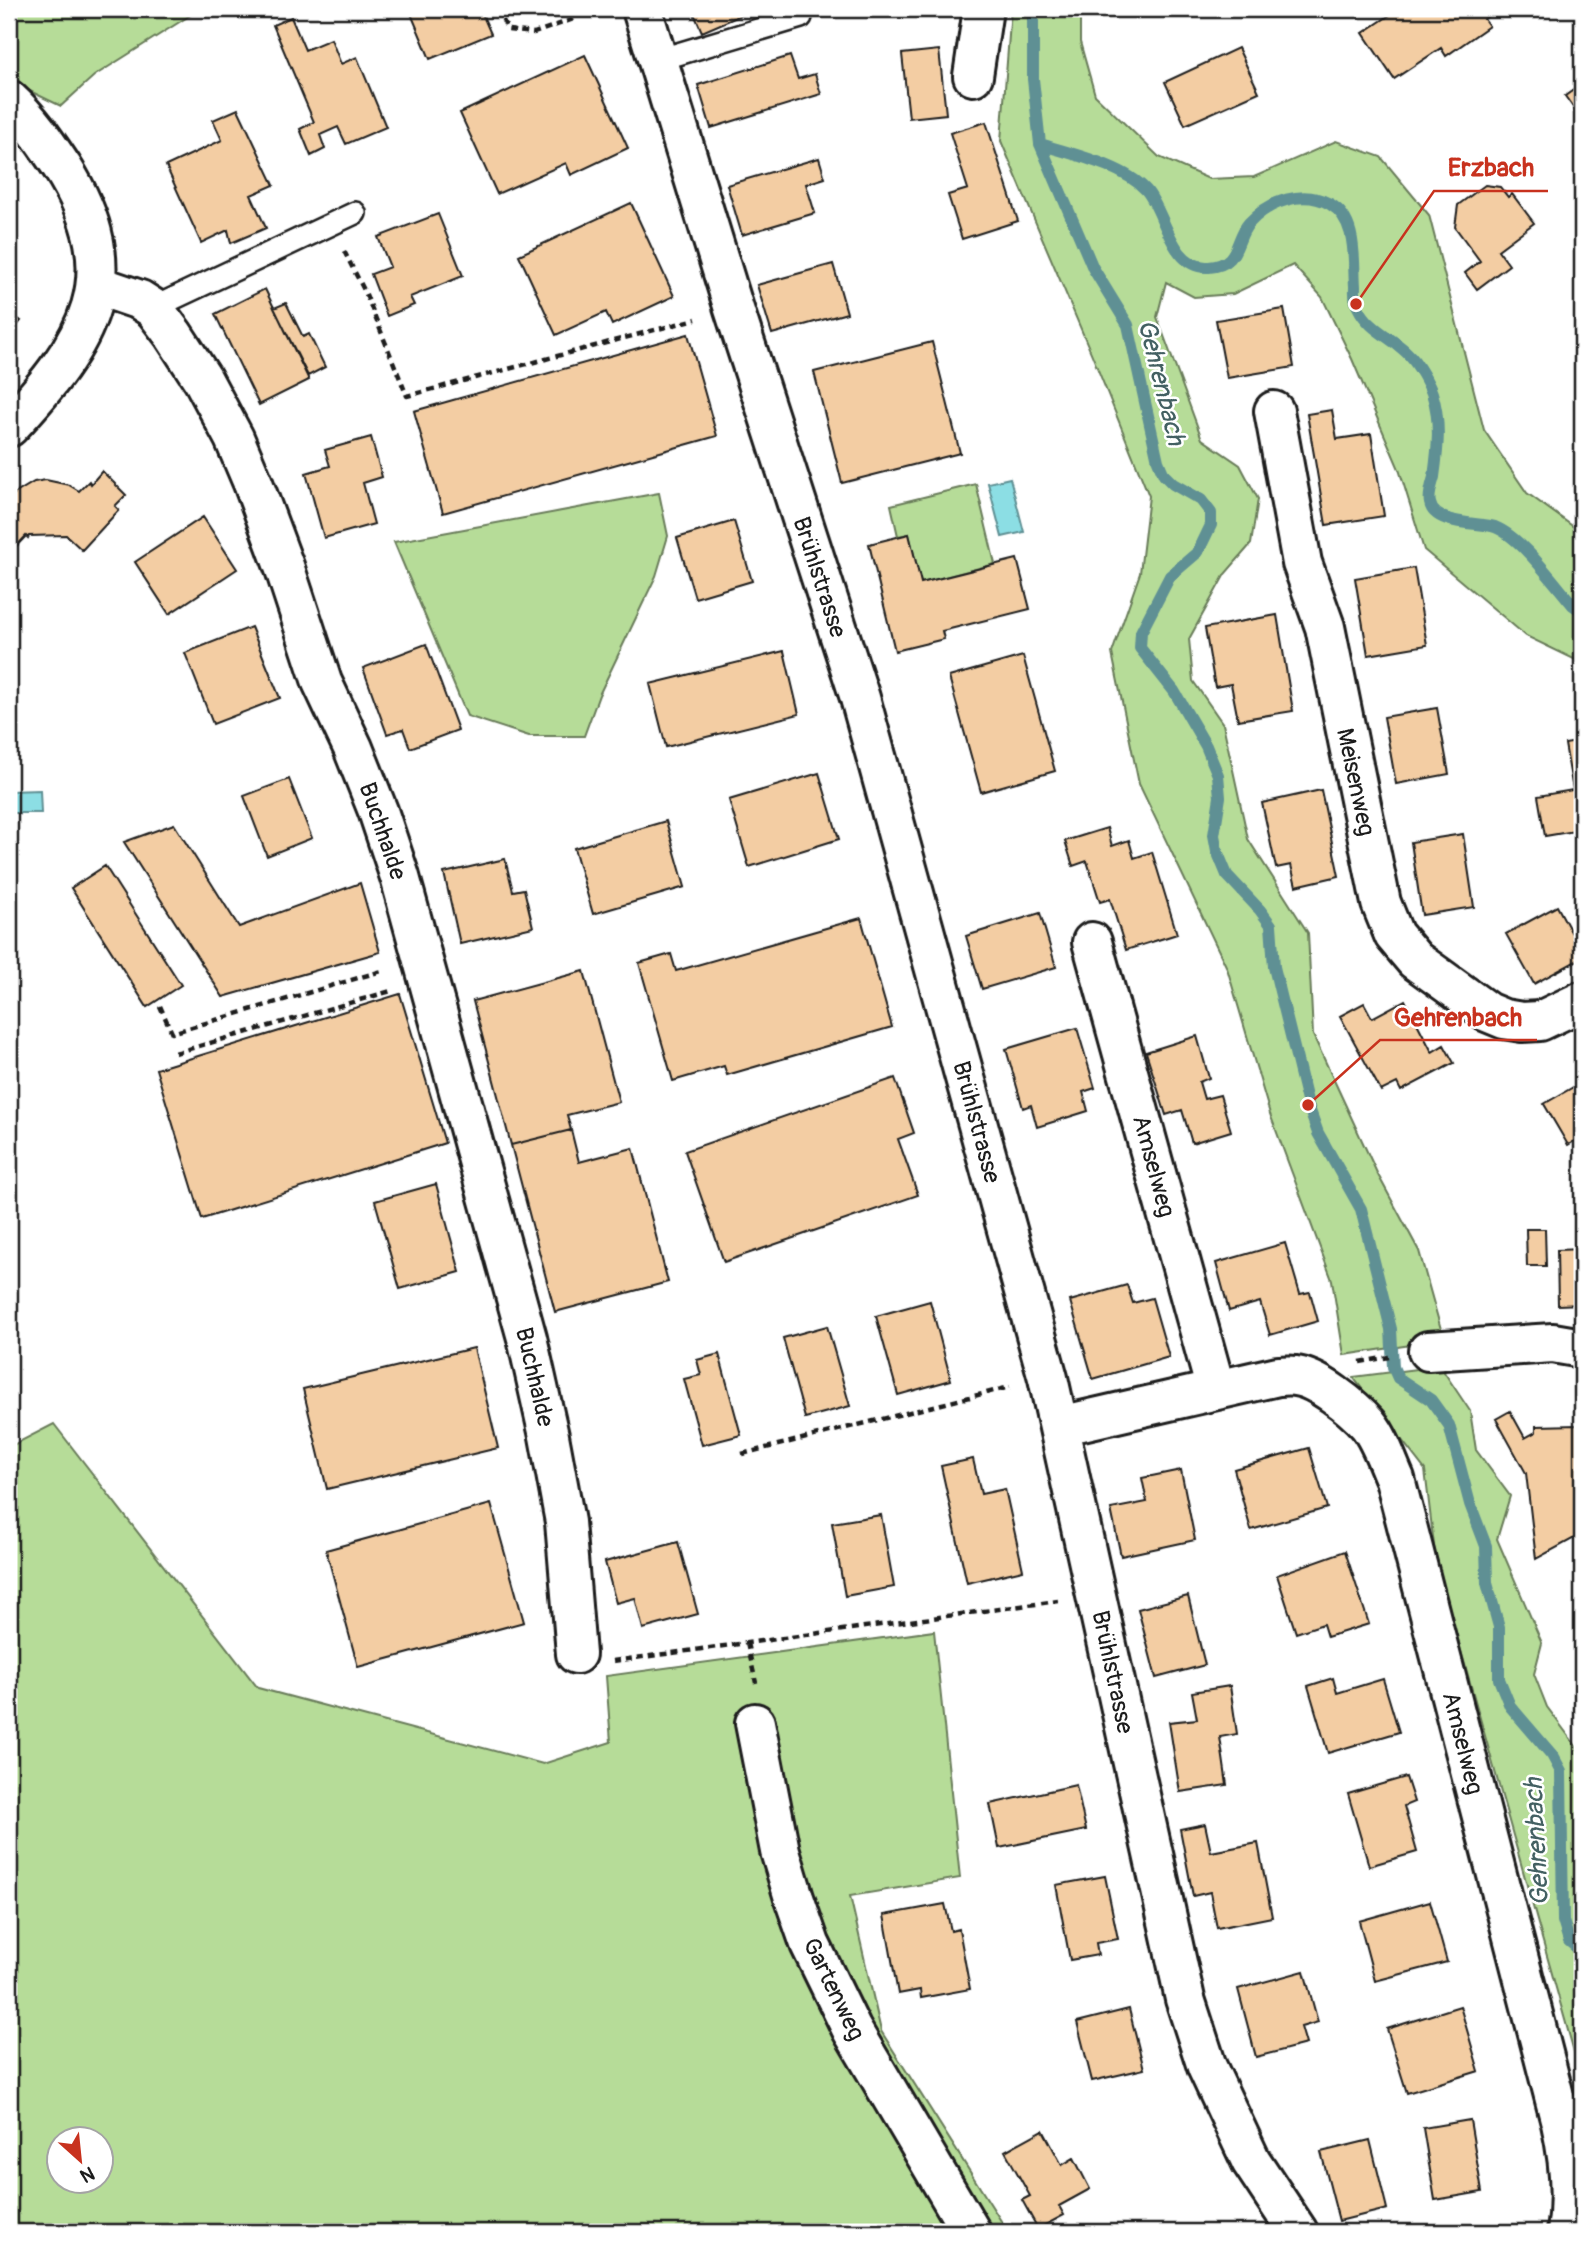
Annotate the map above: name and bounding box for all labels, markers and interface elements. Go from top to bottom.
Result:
callout: Erzbach [1434,144,1548,191]
text: Erzbach [1448,152,1534,184]
water label: Gehrenbach [1130,316,1193,450]
street label: Brühlstrasse [786,513,853,641]
street label: Meisenweg [1330,726,1381,839]
street label: Buchhalde [352,779,413,884]
callout: Gehrenbach [1380,993,1537,1040]
text: Gehrenbach [1394,1002,1522,1034]
street label: Brühlstrasse [946,1058,1007,1186]
street label: Amselweg [1126,1112,1181,1220]
street label: Buchhalde [509,1325,560,1430]
street label: Brühlstrasse [1085,1608,1140,1736]
street label: Amselweg [1436,1689,1489,1797]
water label: Gehrenbach [1518,1775,1556,1907]
street label: Gartenweg [796,1933,871,2045]
north arrow [46,2126,116,2196]
text: N [76,2161,98,2188]

